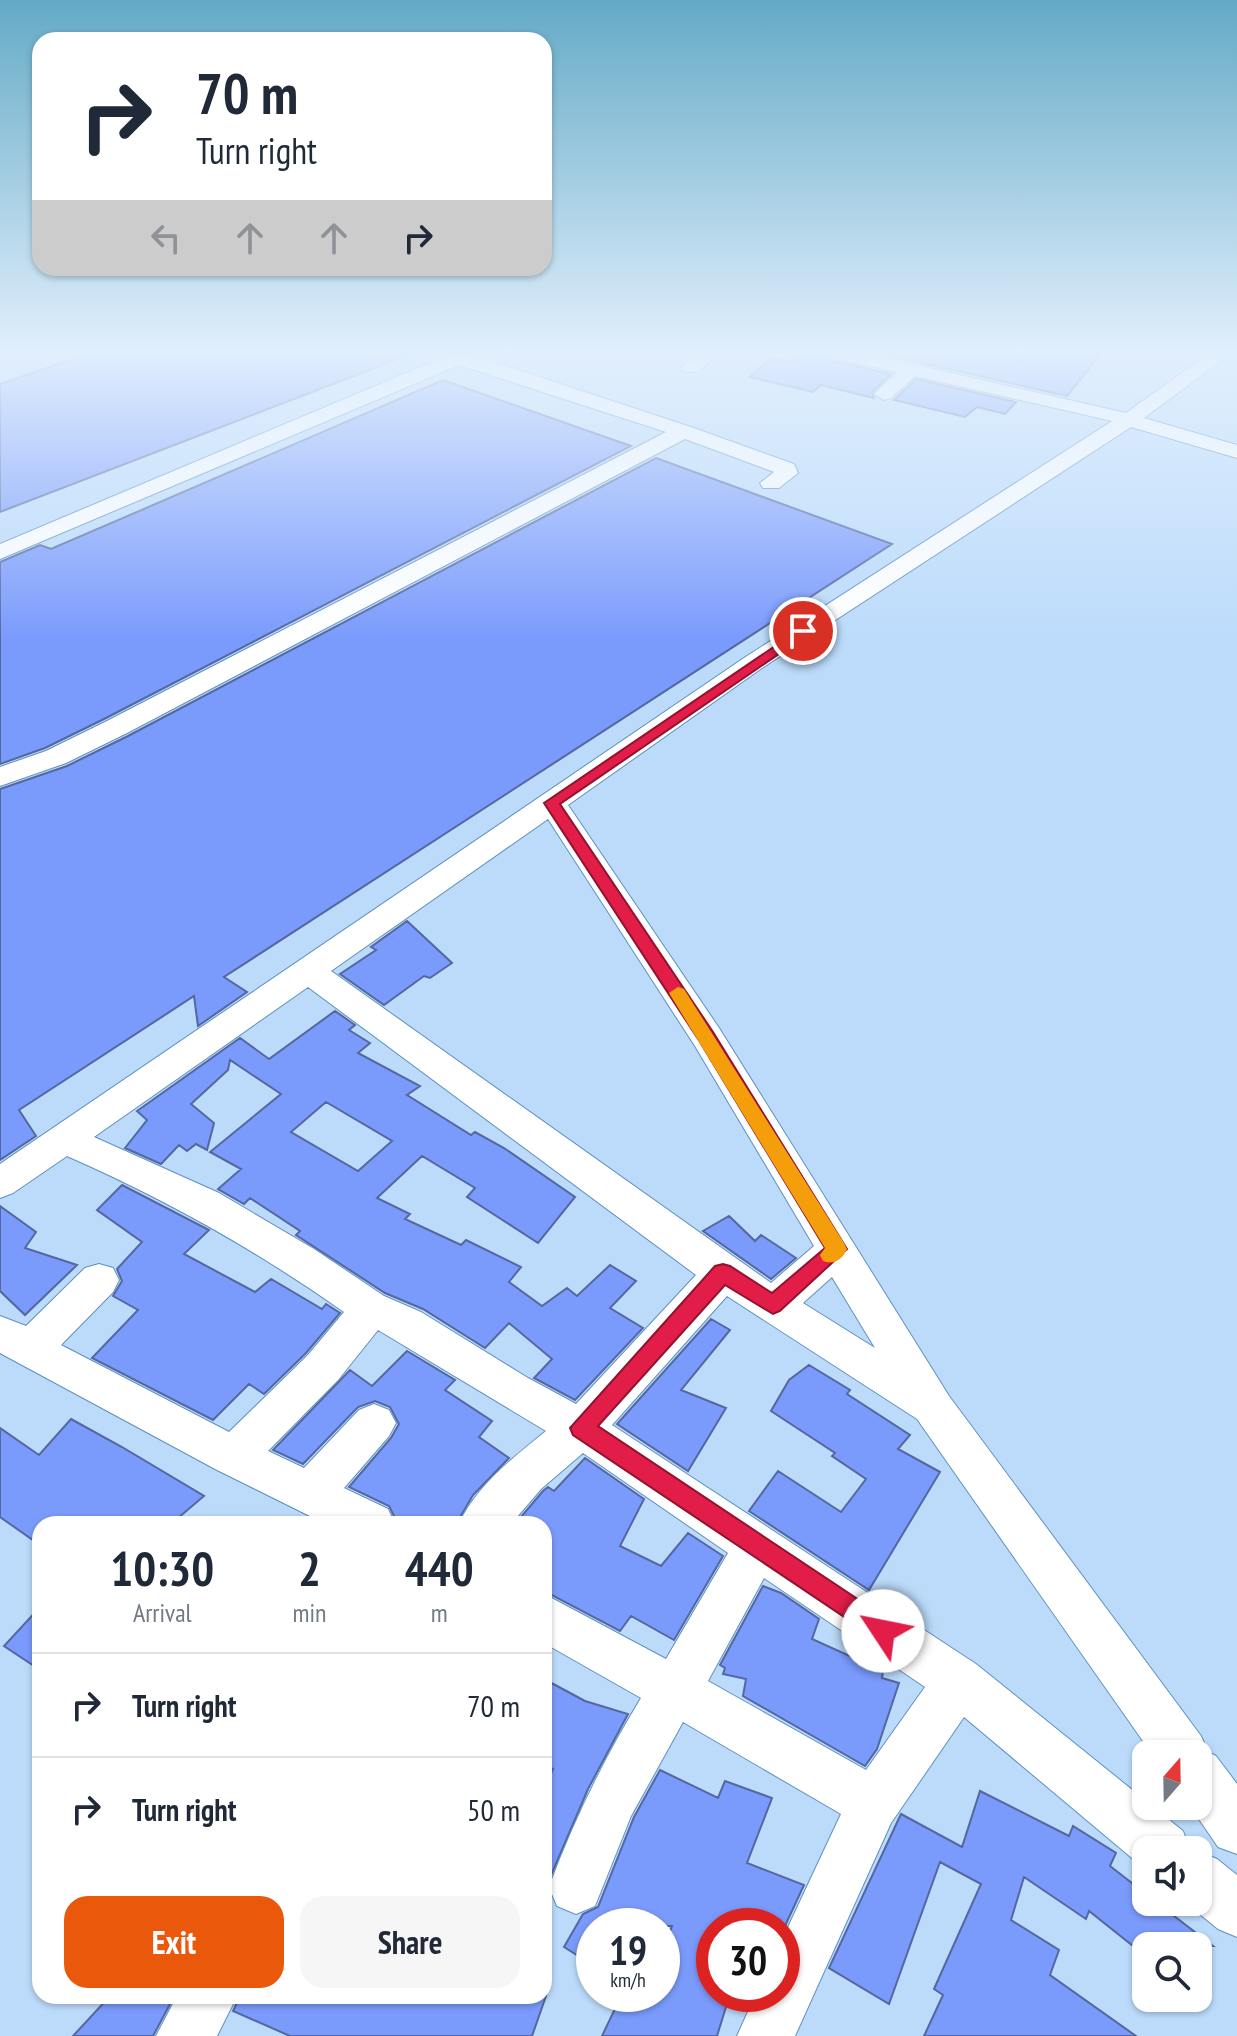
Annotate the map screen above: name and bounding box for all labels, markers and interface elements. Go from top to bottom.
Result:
text: 70 m [196,57,298,129]
icon: right [64,64,168,168]
text: Turn right [196,127,317,174]
icon: left [144,216,188,260]
icon: ahead [228,216,272,260]
icon: ahead [312,216,356,260]
icon: right [396,216,440,260]
pin [769,597,837,665]
icon: arrive [781,609,825,653]
text: 10:30 [110,1537,214,1599]
text: 2 [298,1537,321,1599]
text: 440 [405,1537,474,1599]
position arrow [841,1589,925,1673]
text: Arrival [133,1596,192,1629]
text: min [292,1596,326,1629]
text: m [431,1596,448,1629]
icon: right [64,1683,108,1727]
text: Turn right [132,1686,236,1725]
text: 70 m [467,1686,520,1725]
north arrow [1132,1740,1212,1820]
map controls [1132,1740,1212,2012]
icon: right [64,1787,108,1831]
text: Turn right [132,1790,236,1829]
text: 50 m [467,1790,520,1829]
button: sound [1132,1836,1212,1916]
button: Exit [64,1896,284,1988]
button: Share [300,1896,520,1988]
speed limit sign: 30 [696,1908,800,2012]
text: 19 [609,1924,647,1976]
button: search [1132,1932,1212,2012]
text: km/h [610,1967,646,1993]

